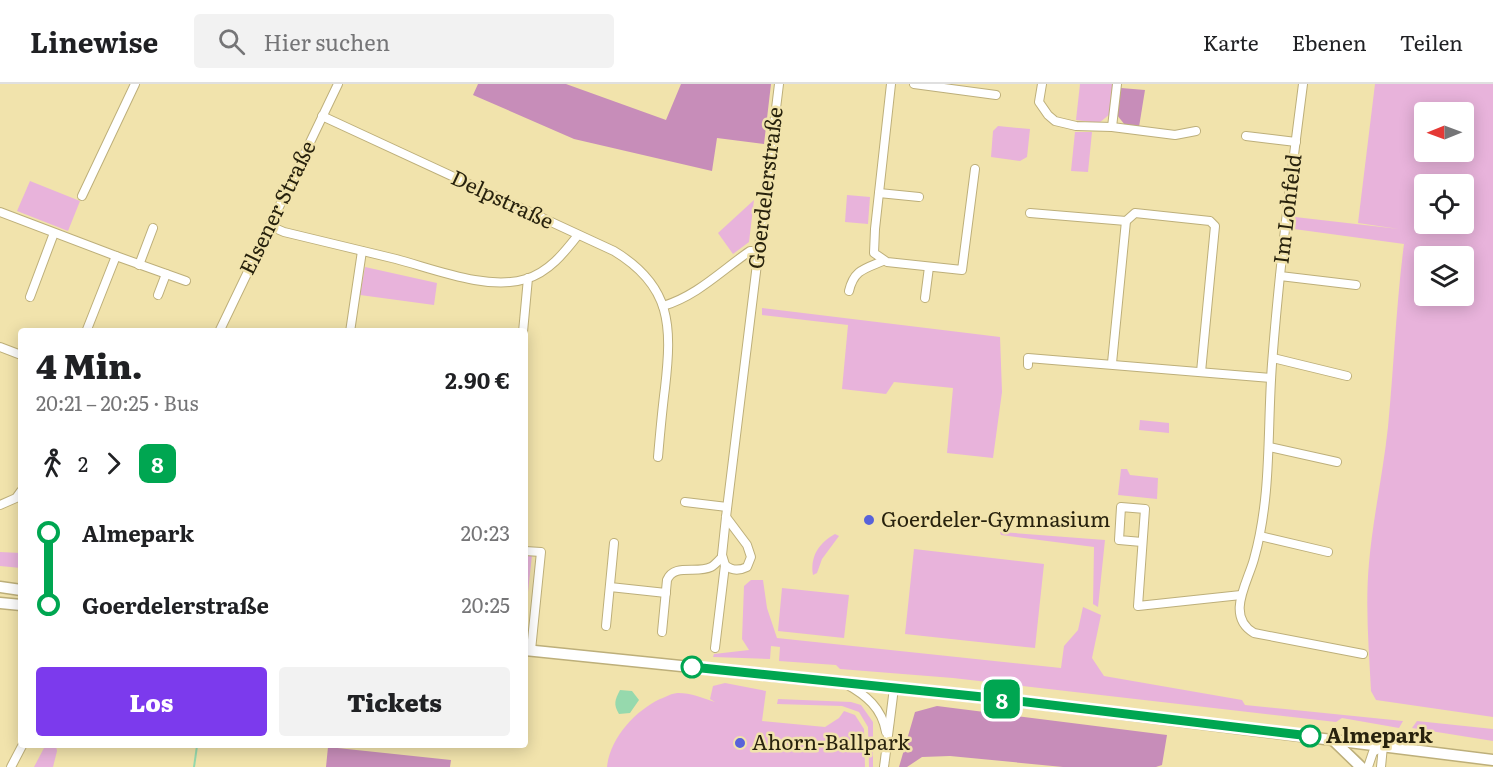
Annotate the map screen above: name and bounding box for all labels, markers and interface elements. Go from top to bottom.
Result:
search box [194,14,614,68]
text: Linewise [30,20,158,62]
icon: search [215,25,248,58]
text: Hier suchen [263,25,390,58]
text: Karte [1203,26,1259,57]
text: Ebenen [1292,26,1367,57]
text: Teilen [1400,26,1463,57]
north arrow [1414,102,1474,162]
map controls [1414,102,1474,306]
street label: Goerdelerstraße [738,105,789,270]
street label: Elsener Straße [230,134,322,279]
street label: Im Lohfeld [1263,152,1308,265]
street label: Delpstraße [447,160,560,235]
button: locate [1414,174,1474,234]
button: layers [1414,246,1474,306]
text: 4 Min. [36,340,143,389]
text: 2.90 € [445,363,510,396]
text: 20:21 – 20:25 · Bus [36,387,198,417]
icon: walk [36,447,69,480]
icon: forward [97,447,130,480]
text: 2 [78,448,88,478]
text: 8 [151,448,164,479]
place label: Goerdeler-Gymnasium [881,502,1111,533]
marker: Goerdeler-Gymnasium [862,513,876,527]
text: Almepark [82,516,194,549]
text: 20:23 [461,517,510,547]
text: Goerdelerstraße [82,588,269,621]
text: 20:25 [462,589,510,619]
unlabelled marker [681,656,703,678]
button: Los [36,667,267,736]
button: Tickets [279,667,510,736]
line badge: 8 [982,680,1022,718]
text: 8 [996,684,1008,715]
place label: Almepark [1326,718,1434,749]
place label: Ahorn-Ballpark [752,725,910,756]
marker: Almepark [1299,725,1321,747]
marker: Ahorn-Ballpark [733,736,747,750]

